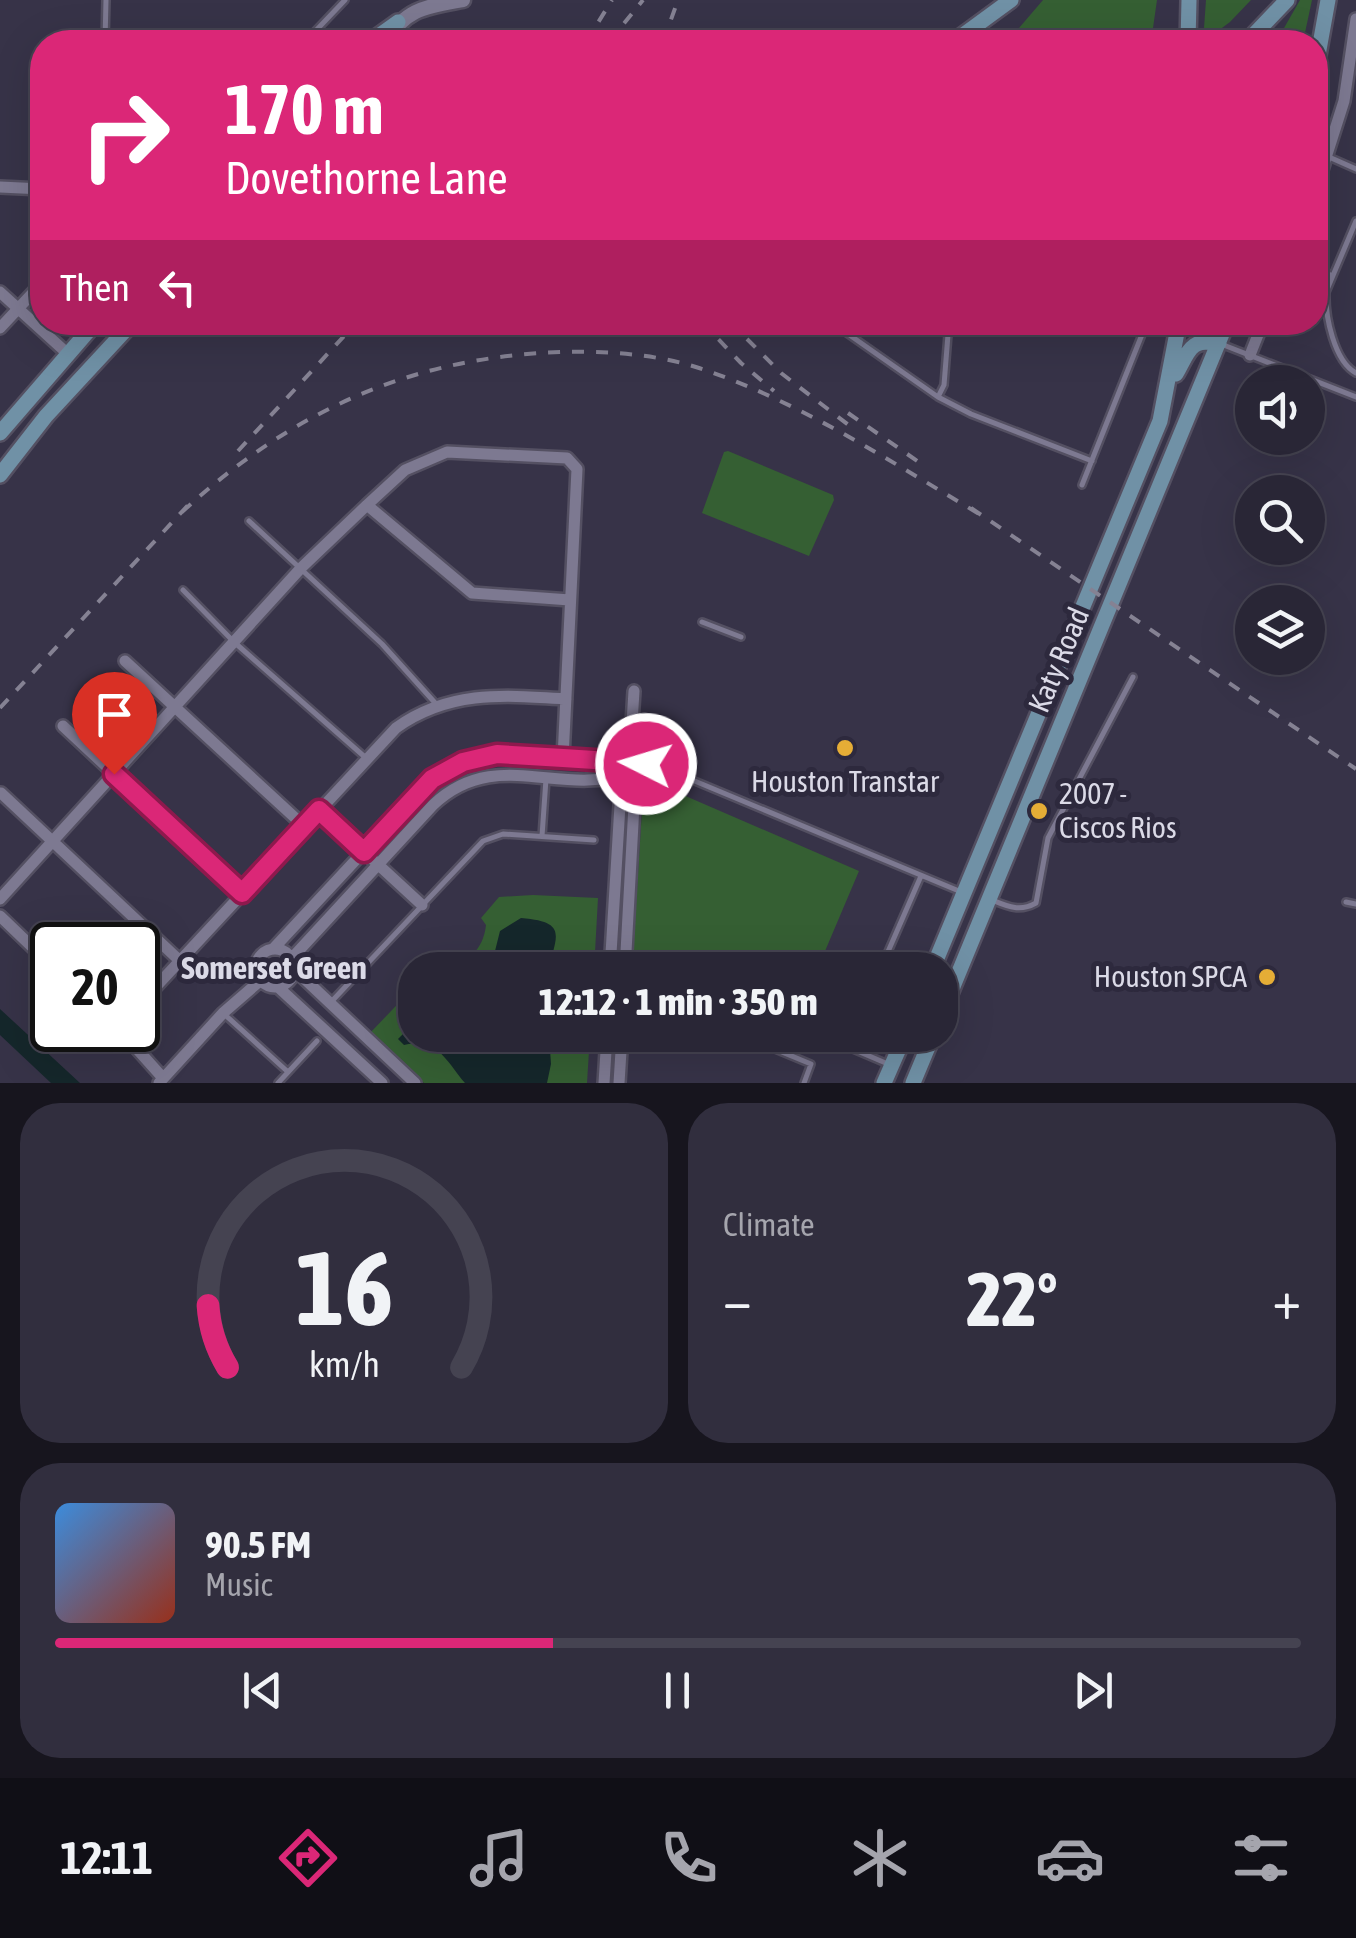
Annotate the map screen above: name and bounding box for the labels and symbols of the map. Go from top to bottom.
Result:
street label: Katy Road [1021,602,1095,717]
pin [72,672,157,775]
position arrow [594,712,698,816]
marker: Houston Transtar [834,737,856,759]
place label: Houston Transtar [751,764,940,798]
place label: 2007 - Ciscos Rios [1059,776,1176,844]
marker: 2007 - Ciscos Rios [1028,800,1050,822]
speed limit sign: 20 [30,922,160,1052]
district label: Somerset Green [181,949,367,986]
place label: Houston SPCA [1094,959,1247,993]
marker: Houston SPCA [1256,966,1278,988]

